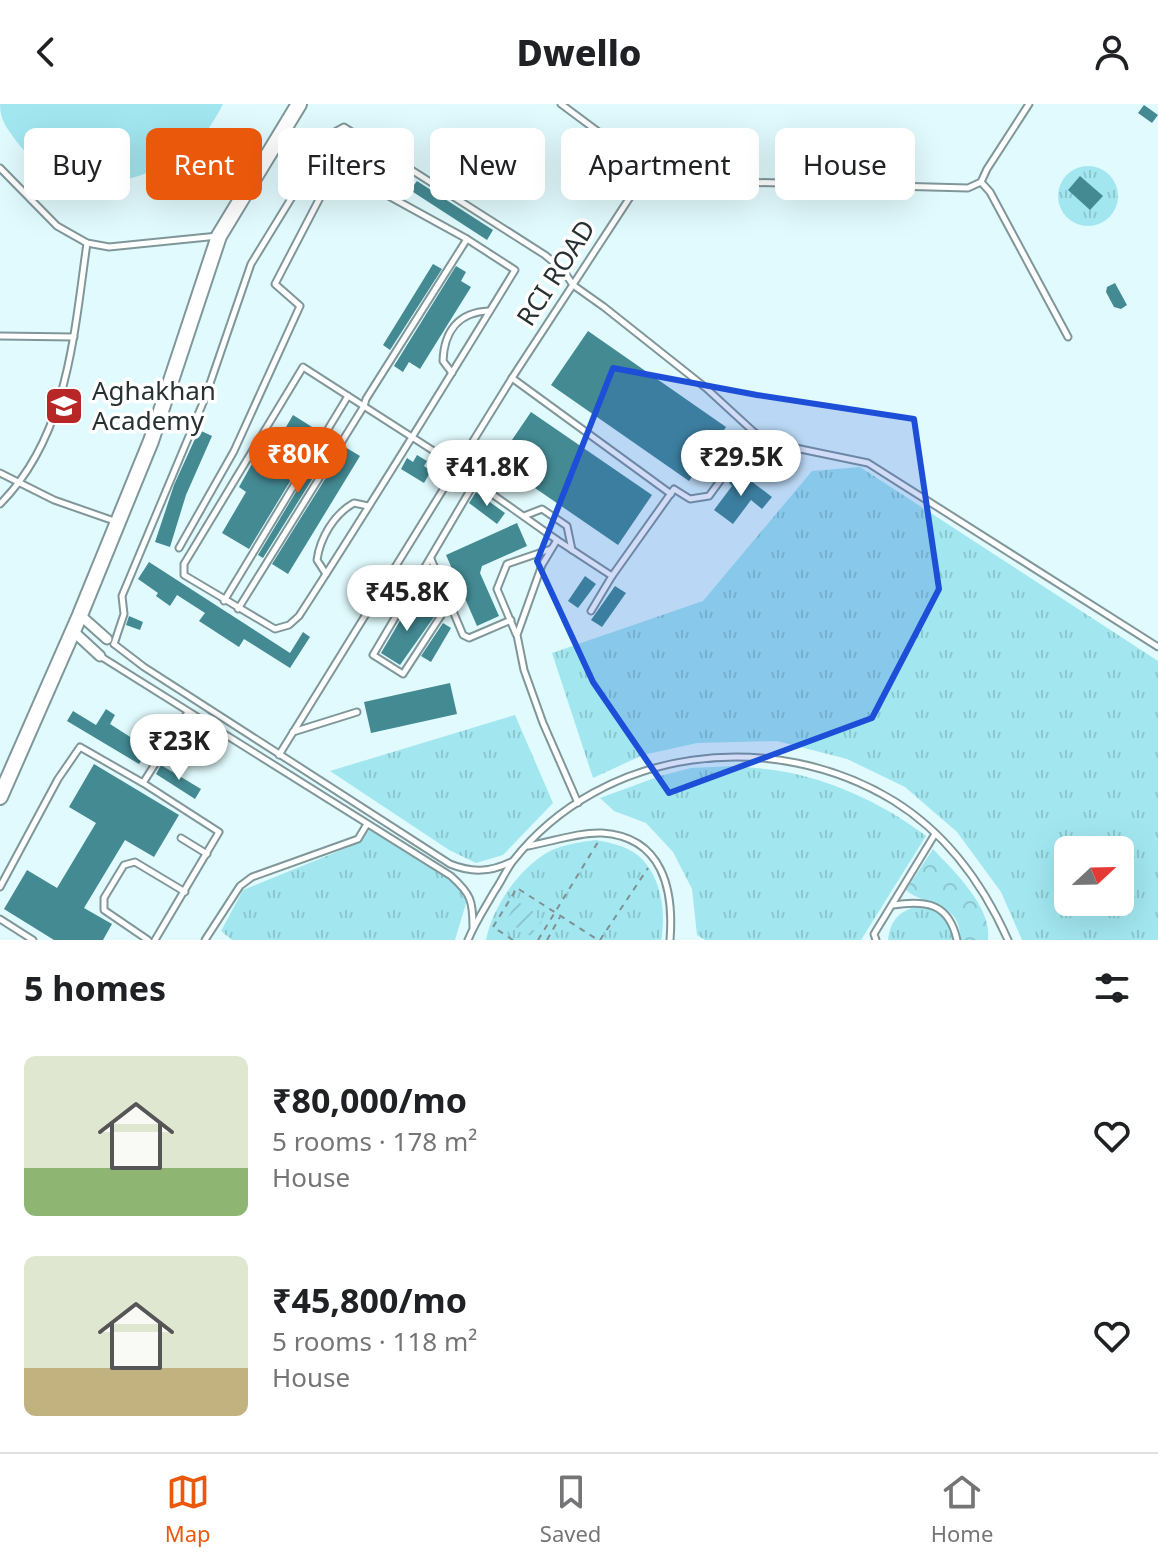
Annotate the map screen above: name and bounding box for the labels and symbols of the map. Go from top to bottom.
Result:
street label: RCI ROAD [507,212,603,332]
place label: Aghakhan Academy [92,372,216,438]
school or university icon: Aghakhan Academy [43,385,85,427]
pin: ₹80K [251,427,345,495]
pin: ₹29.5K [676,430,806,498]
pin: ₹41.8K [422,440,552,508]
pin: ₹45.8K [342,565,472,633]
pin: ₹23K [132,714,226,782]
north arrow [1054,836,1134,916]

